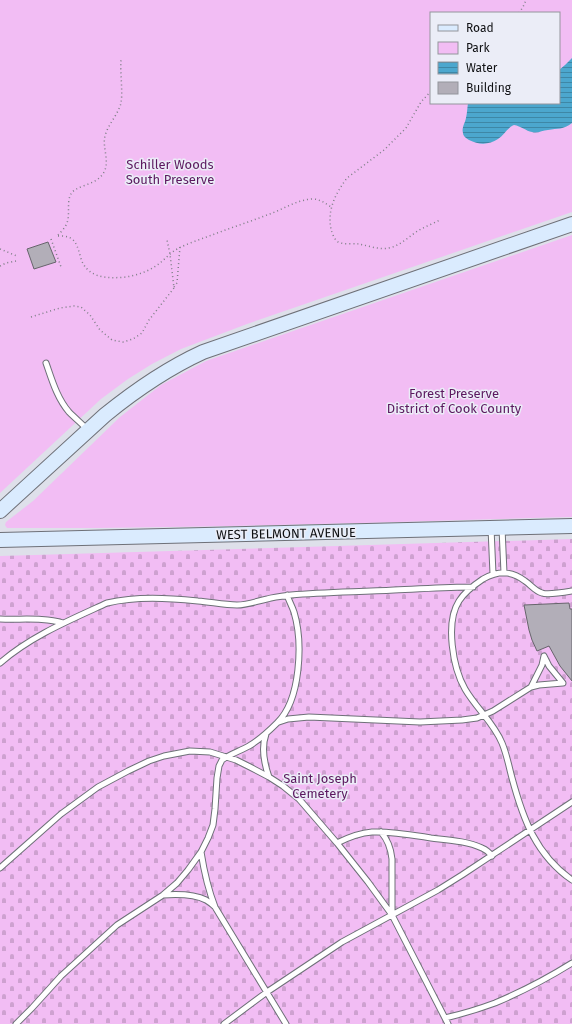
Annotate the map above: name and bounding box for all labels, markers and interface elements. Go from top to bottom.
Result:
legend [430,12,560,104]
text: Road [466,21,494,35]
text: Park [466,41,490,55]
text: Water [466,61,498,75]
text: Building [466,81,512,95]
park label: Schiller Woods South Preserve [126,157,214,187]
park label: Forest Preserve District of Cook County [387,386,522,416]
street label: WEST BELMONT AVENUE [216,525,356,542]
park label: Saint Joseph Cemetery [283,771,357,801]

